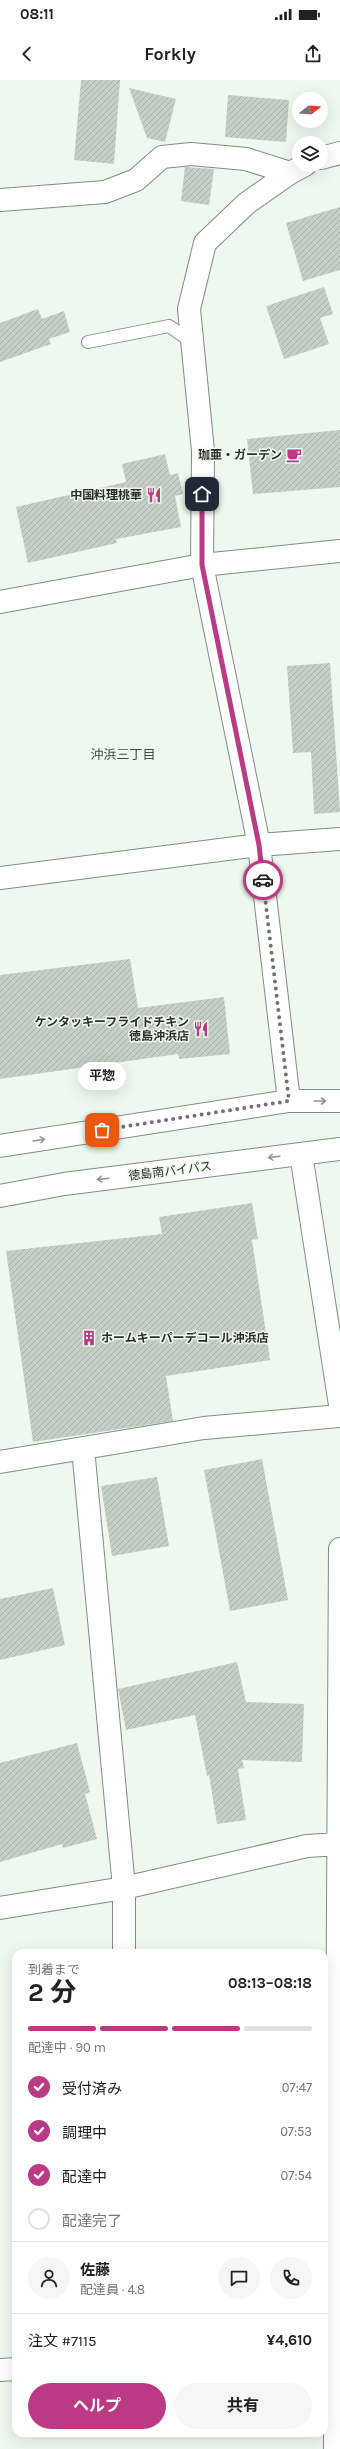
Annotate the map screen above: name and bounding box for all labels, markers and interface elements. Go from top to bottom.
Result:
text: 08:11 [20,5,54,23]
icon: back [16,43,38,65]
text: Forkly [144,43,196,65]
icon: share [302,43,324,65]
north arrow [292,92,328,128]
map controls [292,92,328,172]
button: layers [292,136,328,172]
cafe icon: 珈亜・ガーデン [285,446,303,464]
place label: 珈亜・ガーデン [198,448,282,462]
pin [185,477,219,511]
icon: home [191,483,213,505]
restaurant icon: 中国料理桃華 [145,486,163,504]
place label: 中国料理桃華 [70,488,142,502]
district label: 沖浜三丁目 [90,747,156,762]
courier [243,860,283,900]
icon: car [252,869,274,891]
place label: ケンタッキーフライドチキン 徳島沖浜店 [34,1015,189,1043]
restaurant icon: ケンタッキーフライドチキン 徳島沖浜店 [192,1020,210,1038]
callout: 平惣 [78,1062,126,1090]
text: 平惣 [89,1068,115,1083]
one-way arrow [313,1097,326,1105]
pin [85,1113,119,1147]
icon: bag [91,1119,113,1141]
one-way arrow [32,1135,45,1143]
one-way arrow [267,1153,280,1161]
street label: 徳島南バイパス [128,1159,212,1183]
one-way arrow [97,1175,110,1183]
building icon: ホームキーパーデコール沖浜店 [80,1329,98,1347]
place label: ホームキーパーデコール沖浜店 [101,1331,269,1345]
text: 到着まで [28,1962,80,1977]
text: 08:13–08:18 [228,1974,312,1992]
text: 2 分 [28,1977,76,2008]
text: 配達中 · 90 m [28,2040,106,2055]
icon: check [28,2076,50,2098]
text: 受付済み [62,2080,122,2098]
text: 07:47 [282,2080,312,2095]
icon: check [28,2120,50,2142]
text: 調理中 [62,2124,107,2142]
text: 07:53 [280,2124,312,2139]
icon: check [28,2164,50,2186]
text: 配達中 [62,2168,107,2186]
text: 07:54 [281,2168,312,2183]
text: 配達完了 [62,2212,122,2230]
button: person [28,2257,70,2299]
button: chat [218,2257,260,2299]
button: phone [270,2257,312,2299]
text: 佐藤 [80,2261,110,2279]
text: 配達員 · 4.8 [80,2282,145,2297]
text: ¥4,610 [267,2331,312,2349]
text: 注文 #7115 [28,2332,96,2350]
button: ヘルプ [28,2383,166,2429]
button: 共有 [174,2383,312,2429]

